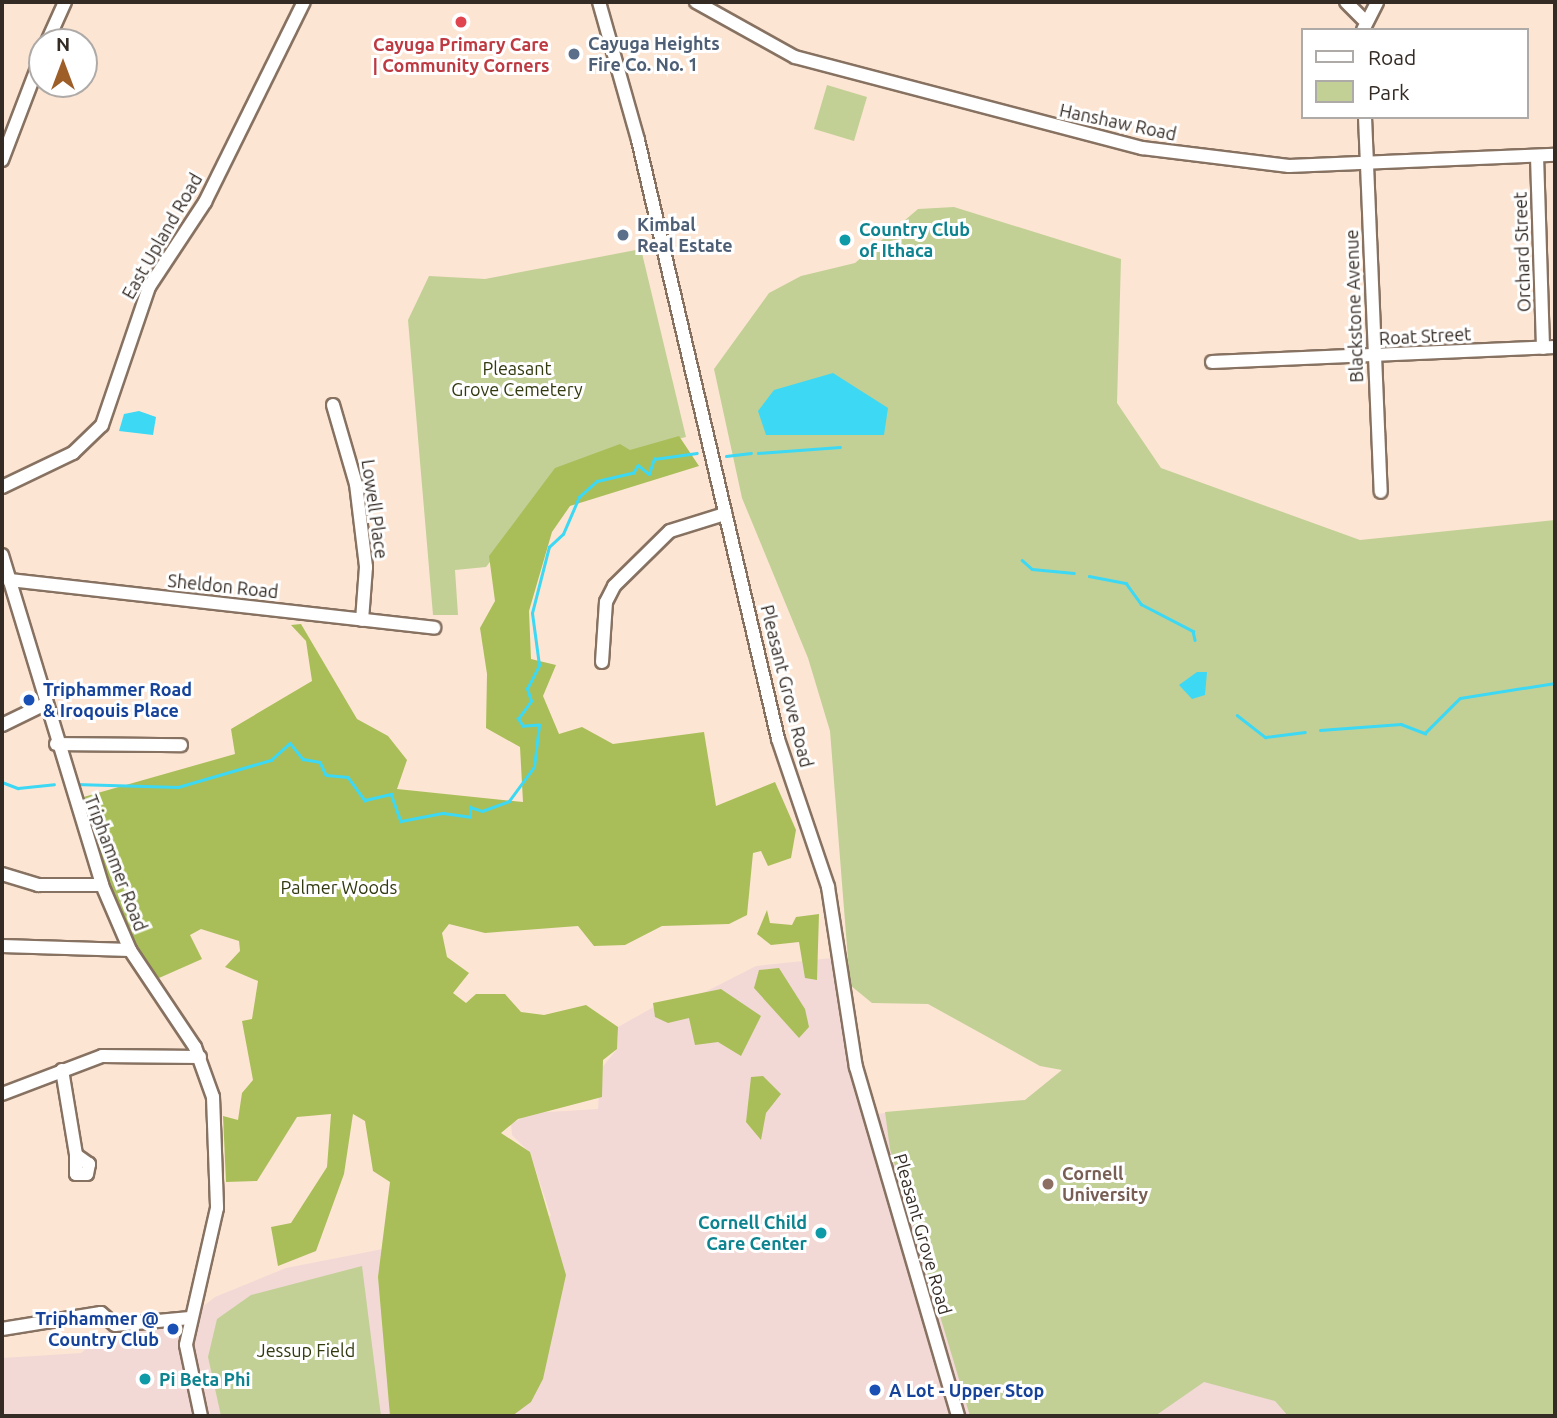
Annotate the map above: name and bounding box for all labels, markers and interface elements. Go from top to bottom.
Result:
marker: Cayuga Primary Care | Community Corners [451,12,471,32]
north arrow [28,28,98,98]
legend [1302,28,1529,119]
text: N [56,33,70,55]
place label: Cayuga Heights Fire Co. No. 1 [588,33,720,76]
place label: Cayuga Primary Care | Community Corners [372,34,550,76]
text: Road [1368,45,1416,69]
marker: Cayuga Heights Fire Co. No. 1 [566,46,582,62]
text: Park [1368,80,1410,104]
street label: Hanshaw Road [1058,99,1178,145]
street label: East Upland Road [117,169,207,303]
street label: Orchard Street [1509,191,1535,313]
place label: Kimbal Real Estate [637,214,733,256]
place label: Country Club of Ithaca [859,219,970,262]
marker: Kimbal Real Estate [615,227,631,243]
street label: Blackstone Avenue [1341,229,1367,383]
marker: Country Club of Ithaca [837,232,853,248]
street label: Roat Street [1378,323,1472,349]
park label: Pleasant Grove Cemetery [451,358,583,400]
street label: Lowell Place [357,458,393,560]
street label: Sheldon Road [167,569,279,603]
street label: Pleasant Grove Road [756,602,818,770]
place label: Triphammer Road & Iroqouis Place [43,679,192,722]
marker: Triphammer Road & Iroqouis Place [21,692,37,708]
street label: Triphammer Road [80,792,152,934]
park label: Palmer Woods [281,876,397,898]
street label: Pleasant Grove Road [890,1151,956,1317]
place label: Cornell University [1062,1163,1148,1206]
marker: Cornell University [1040,1176,1056,1192]
place label: Cornell Child Care Center [698,1212,807,1254]
marker: Cornell Child Care Center [813,1225,829,1241]
place label: Triphammer @ Country Club [35,1308,159,1350]
marker: Triphammer @ Country Club [165,1321,181,1337]
park label: Jessup Field [257,1339,355,1361]
place label: Pi Beta Phi [159,1368,250,1390]
marker: Pi Beta Phi [137,1371,153,1387]
place label: A Lot - Upper Stop [889,1379,1044,1401]
marker: A Lot - Upper Stop [867,1382,883,1398]

